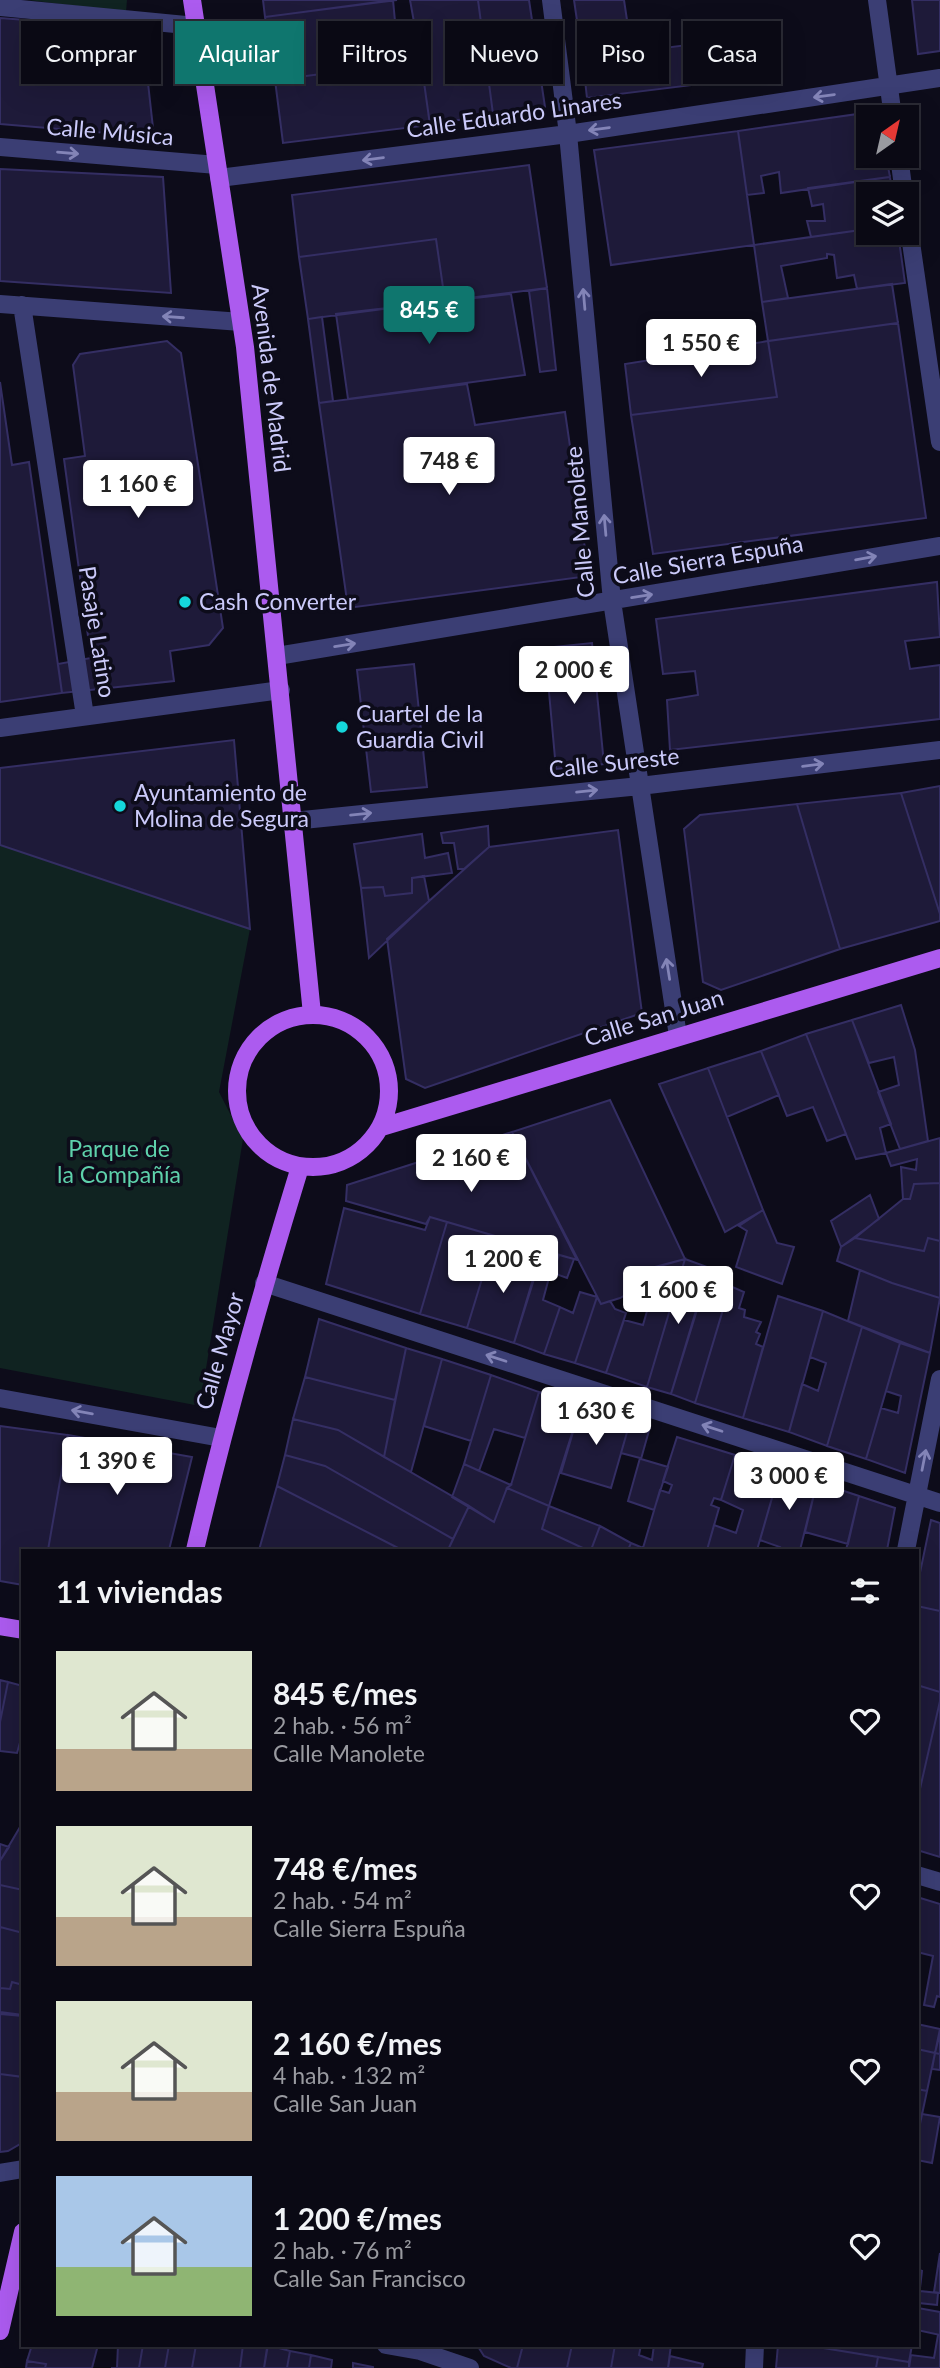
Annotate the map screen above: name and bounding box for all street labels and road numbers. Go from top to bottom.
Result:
street label: Calle Eduardo Linares [404,85,623,143]
street label: Calle Música [45,111,175,151]
street label: Avenida de Madrid [247,282,297,474]
street label: Calle Manolete [558,445,600,599]
street label: Calle Sierra Espuña [611,529,805,590]
street label: Pasaje Latino [74,564,122,700]
street label: Calle Sureste [547,741,681,783]
street label: Calle San Juan [581,983,727,1051]
street label: Calle Mayor [189,1288,249,1413]

